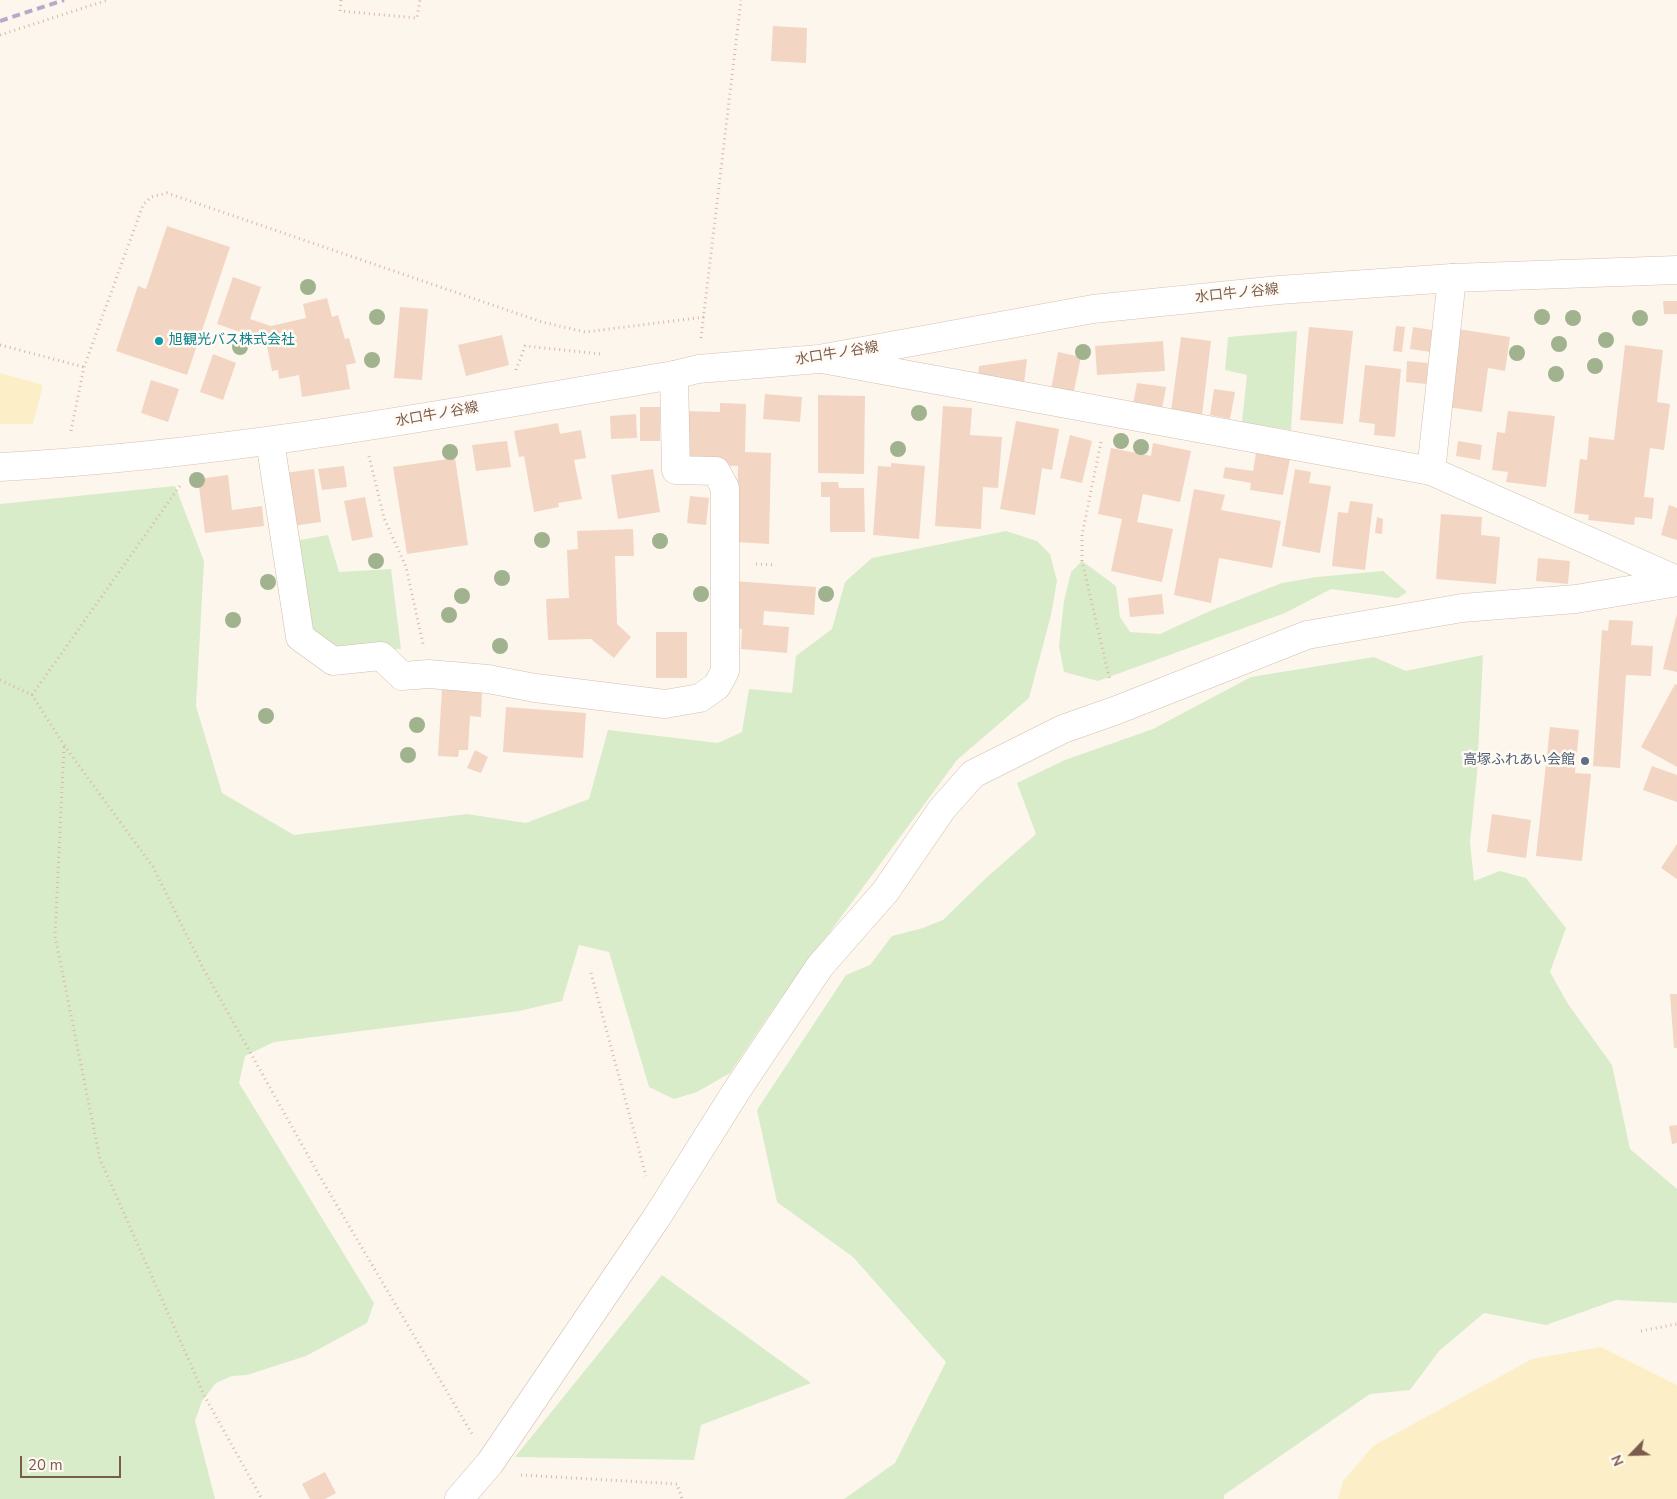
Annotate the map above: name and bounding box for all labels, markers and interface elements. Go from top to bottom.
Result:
street label: 水口牛ノ谷線 [1194,281,1280,307]
place label: 旭観光バス株式会社 [169,333,295,349]
marker: 旭観光バス株式会社 [153,335,165,347]
street label: 水口牛ノ谷線 [794,339,880,369]
street label: 水口牛ノ谷線 [394,399,480,431]
place label: 高塚ふれあい会館 [1463,753,1575,769]
marker: 高塚ふれあい会館 [1579,755,1591,767]
north arrow [1607,1429,1657,1479]
scale bar [22,1446,124,1478]
text: N [1607,1452,1629,1469]
text: 20 m [28,1455,63,1475]

